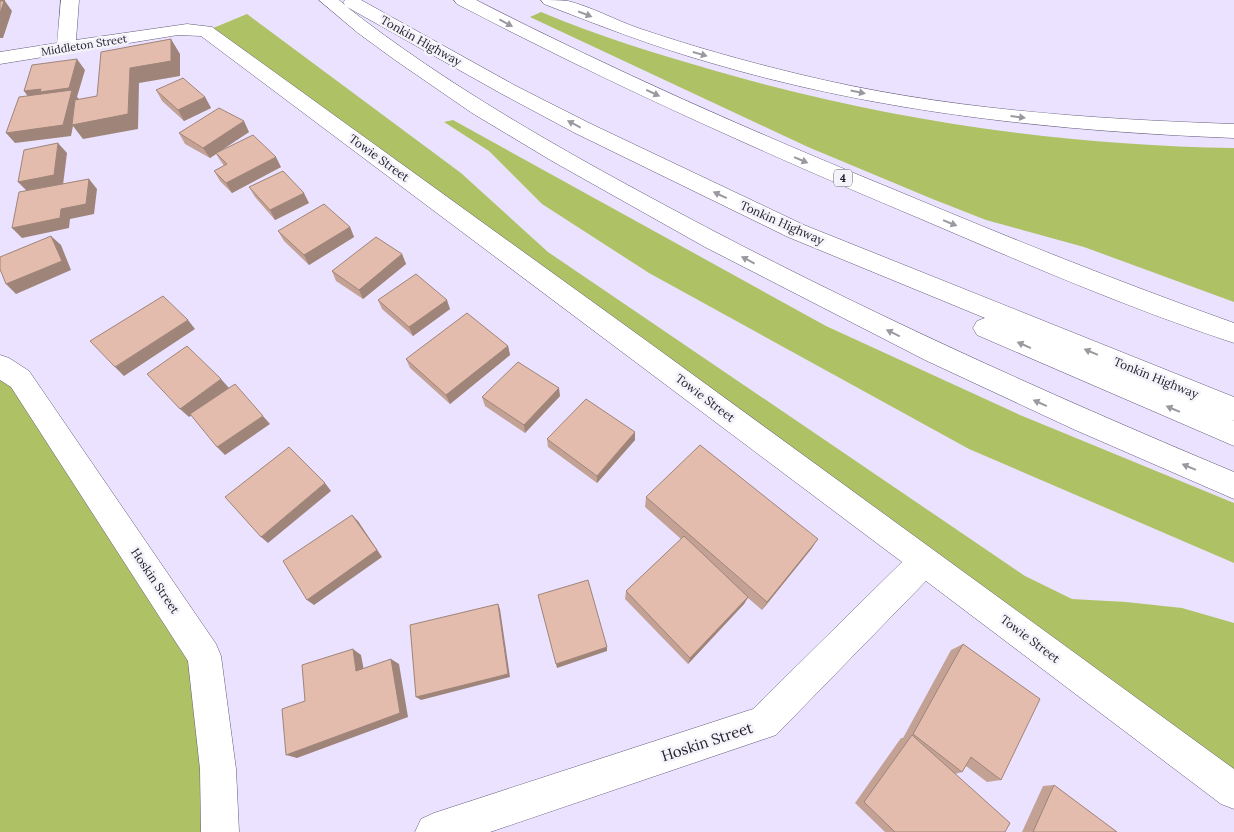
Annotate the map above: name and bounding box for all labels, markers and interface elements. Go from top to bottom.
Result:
one-way arrow [578,11,592,19]
street label: Tonkin Highway [378,12,465,69]
one-way arrow [499,19,513,27]
street label: Middleton Street [40,31,129,59]
one-way arrow [693,50,708,58]
one-way arrow [646,89,660,97]
one-way arrow [850,89,866,97]
one-way arrow [1011,113,1027,121]
one-way arrow [567,120,581,128]
street label: Towie Street [346,131,413,185]
one-way arrow [794,156,808,164]
road number: 4 [834,170,852,187]
one-way arrow [713,191,727,199]
street label: Tonkin Highway [738,197,827,248]
one-way arrow [943,219,958,227]
one-way arrow [741,256,755,264]
one-way arrow [886,329,901,337]
one-way arrow [1017,340,1031,348]
one-way arrow [1083,348,1098,356]
street label: Tonkin Highway [1112,354,1201,402]
street label: Towie Street [673,370,738,425]
one-way arrow [1033,398,1047,406]
one-way arrow [1166,404,1180,412]
one-way arrow [1182,463,1196,471]
street label: Hoskin Street [128,545,183,617]
street label: Towie Street [998,611,1063,666]
street label: Hoskin Street [659,718,755,765]

